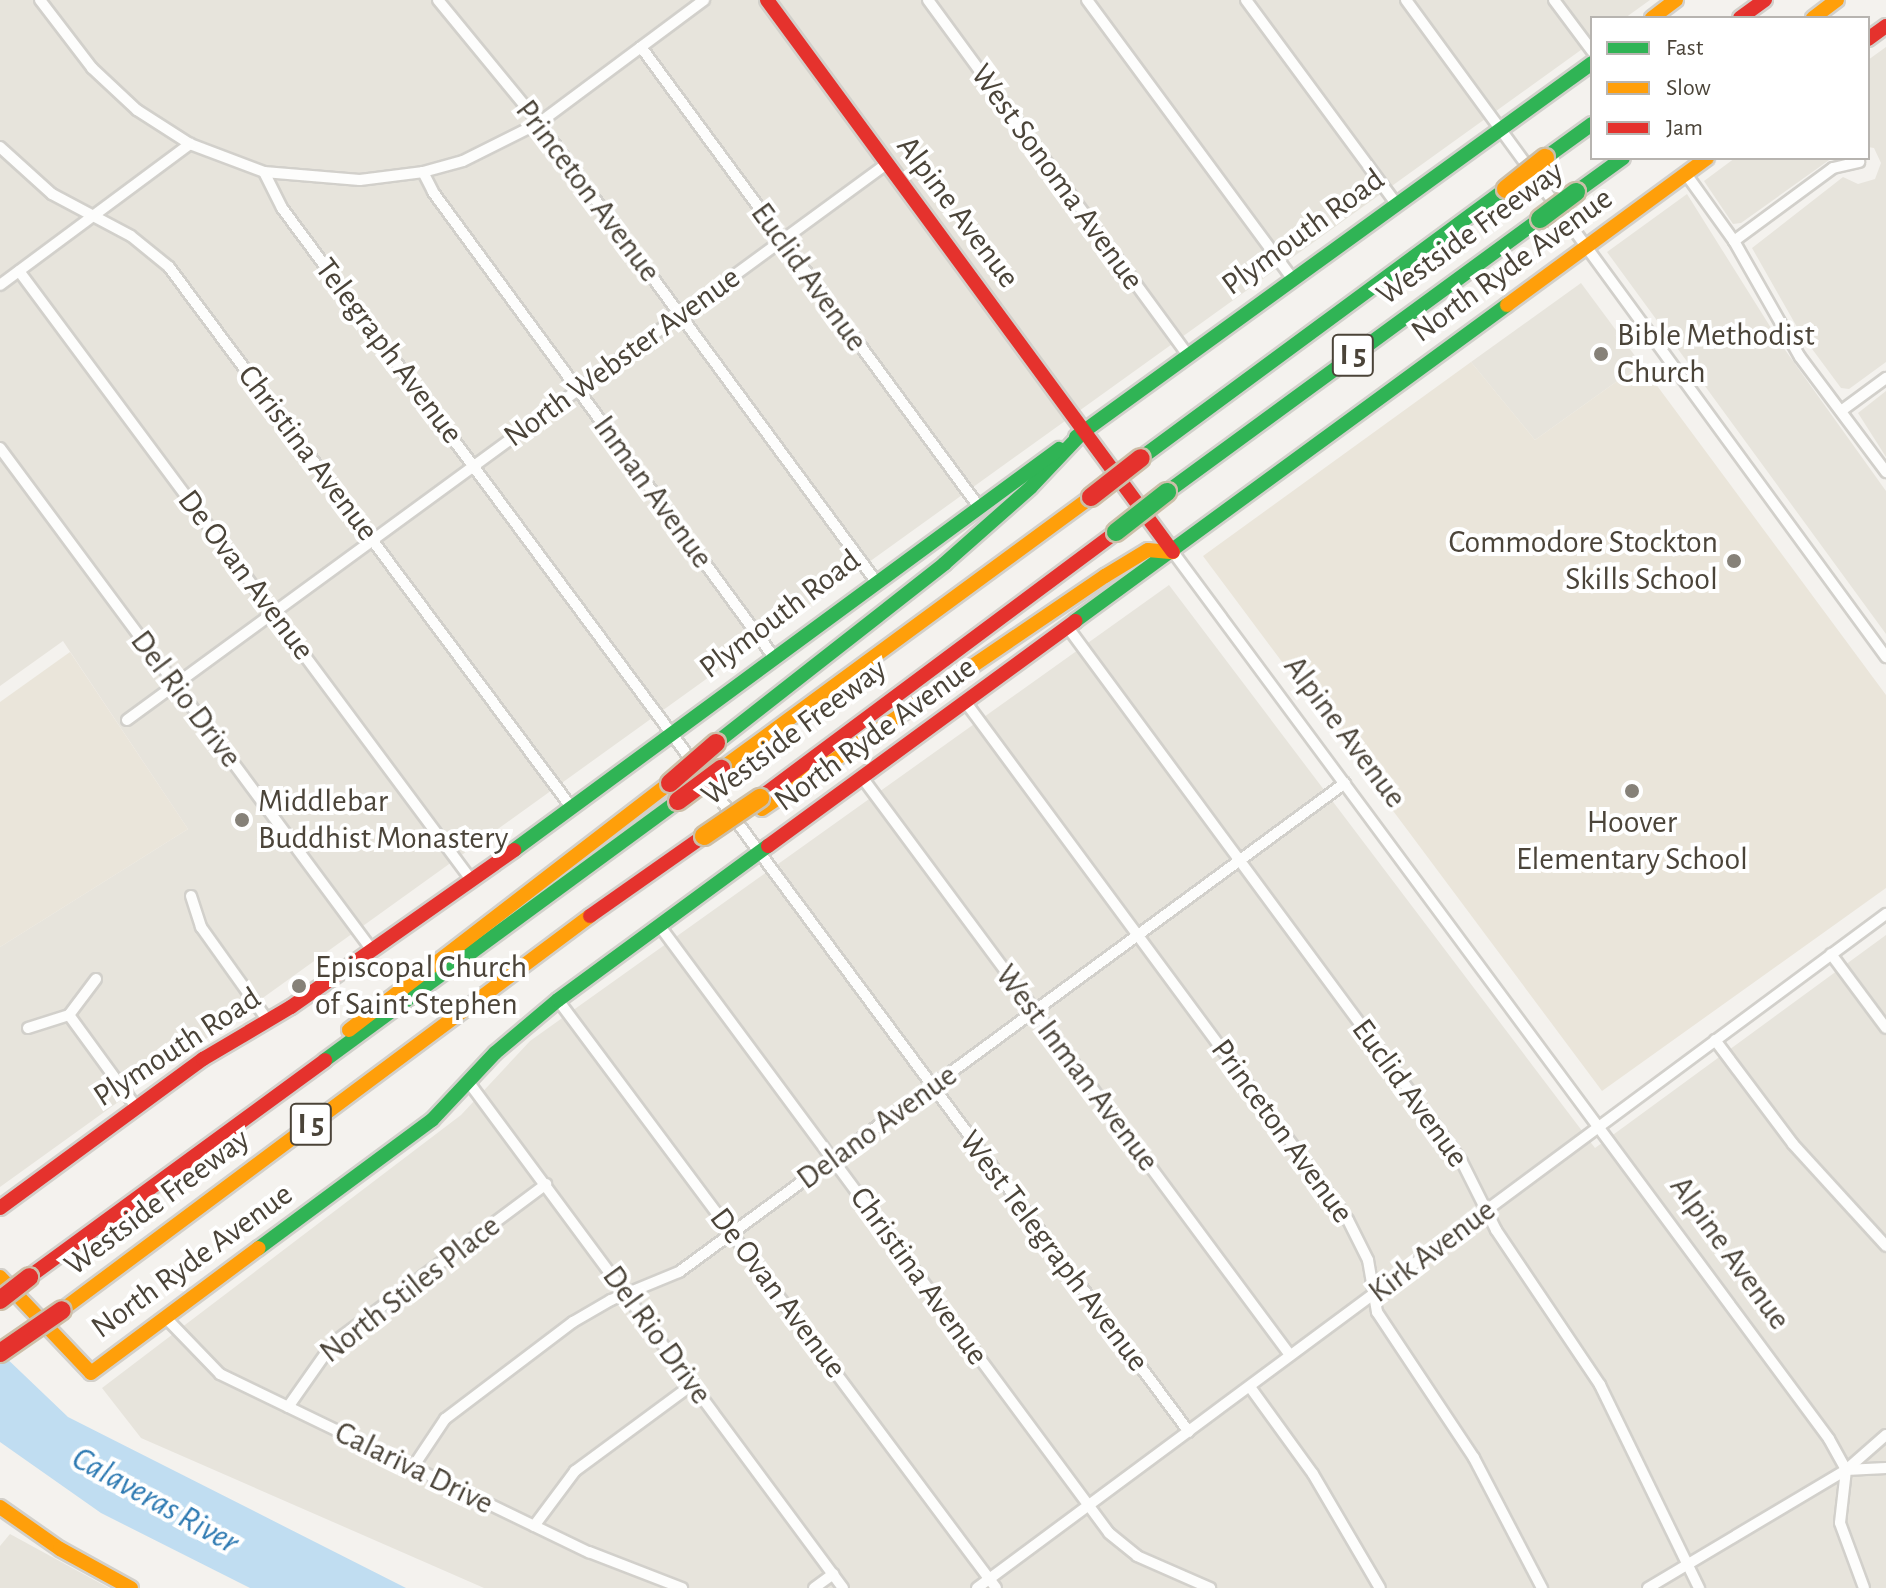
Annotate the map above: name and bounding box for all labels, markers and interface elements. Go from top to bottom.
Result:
legend [1590,16,1870,160]
text: Fast [1666,36,1703,60]
street label: West Sonoma Avenue [962,57,1152,297]
text: Slow [1666,76,1711,100]
street label: Princeton Avenue [507,92,669,290]
text: Jam [1666,116,1703,140]
street label: Alpine Avenue [888,128,1028,296]
street label: Westside Freeway [1369,152,1571,314]
street label: Plymouth Road [1214,160,1392,304]
street label: North Ryde Avenue [1404,179,1620,351]
street label: Euclid Avenue [742,195,876,359]
street label: Telegraph Avenue [307,251,471,451]
street label: North Webster Avenue [496,258,748,456]
place label: Bible Methodist Church [1617,317,1815,392]
road number: I 5 [1331,329,1375,381]
marker: Bible Methodist Church [1592,345,1610,363]
street label: Christina Avenue [229,357,387,549]
street label: Inman Avenue [585,408,721,576]
street label: De Ovan Avenue [169,482,323,668]
place label: Commodore Stockton Skills School [1449,524,1718,599]
street label: Plymouth Road [692,541,868,687]
marker: Commodore Stockton Skills School [1725,552,1743,570]
street label: Del Rio Drive [122,623,250,775]
street label: North Ryde Avenue [767,648,983,820]
street label: Alpine Avenue [1275,648,1415,816]
street label: Westside Freeway [694,650,894,814]
marker: Hoover Elementary School [1623,782,1641,800]
place label: Middlebar Buddhist Monastery [258,783,508,858]
place label: Hoover Elementary School [1516,804,1748,879]
marker: Middlebar Buddhist Monastery [233,811,251,829]
place label: Episcopal Church of Saint Stephen [315,949,527,1024]
street label: West Inman Avenue [987,957,1167,1179]
marker: Episcopal Church of Saint Stephen [290,977,308,995]
street label: Plymouth Road [86,979,268,1115]
street label: Euclid Avenue [1343,1011,1477,1175]
street label: Princeton Avenue [1202,1031,1362,1231]
street label: Delano Avenue [789,1056,965,1198]
road number: I 5 [289,1098,333,1150]
street label: Westside Freeway [57,1120,257,1284]
street label: West Telegraph Avenue [951,1123,1157,1379]
street label: Alpine Avenue [1661,1169,1799,1337]
street label: North Ryde Avenue [84,1175,300,1347]
street label: Christina Avenue [842,1179,996,1373]
street label: Kirk Avenue [1361,1191,1503,1311]
street label: De Ovan Avenue [701,1200,855,1386]
street label: North Stiles Place [312,1207,508,1371]
street label: Del Rio Drive [594,1258,720,1412]
street label: Calariva Drive [329,1413,499,1523]
water label: Calaveras River [64,1438,246,1564]

